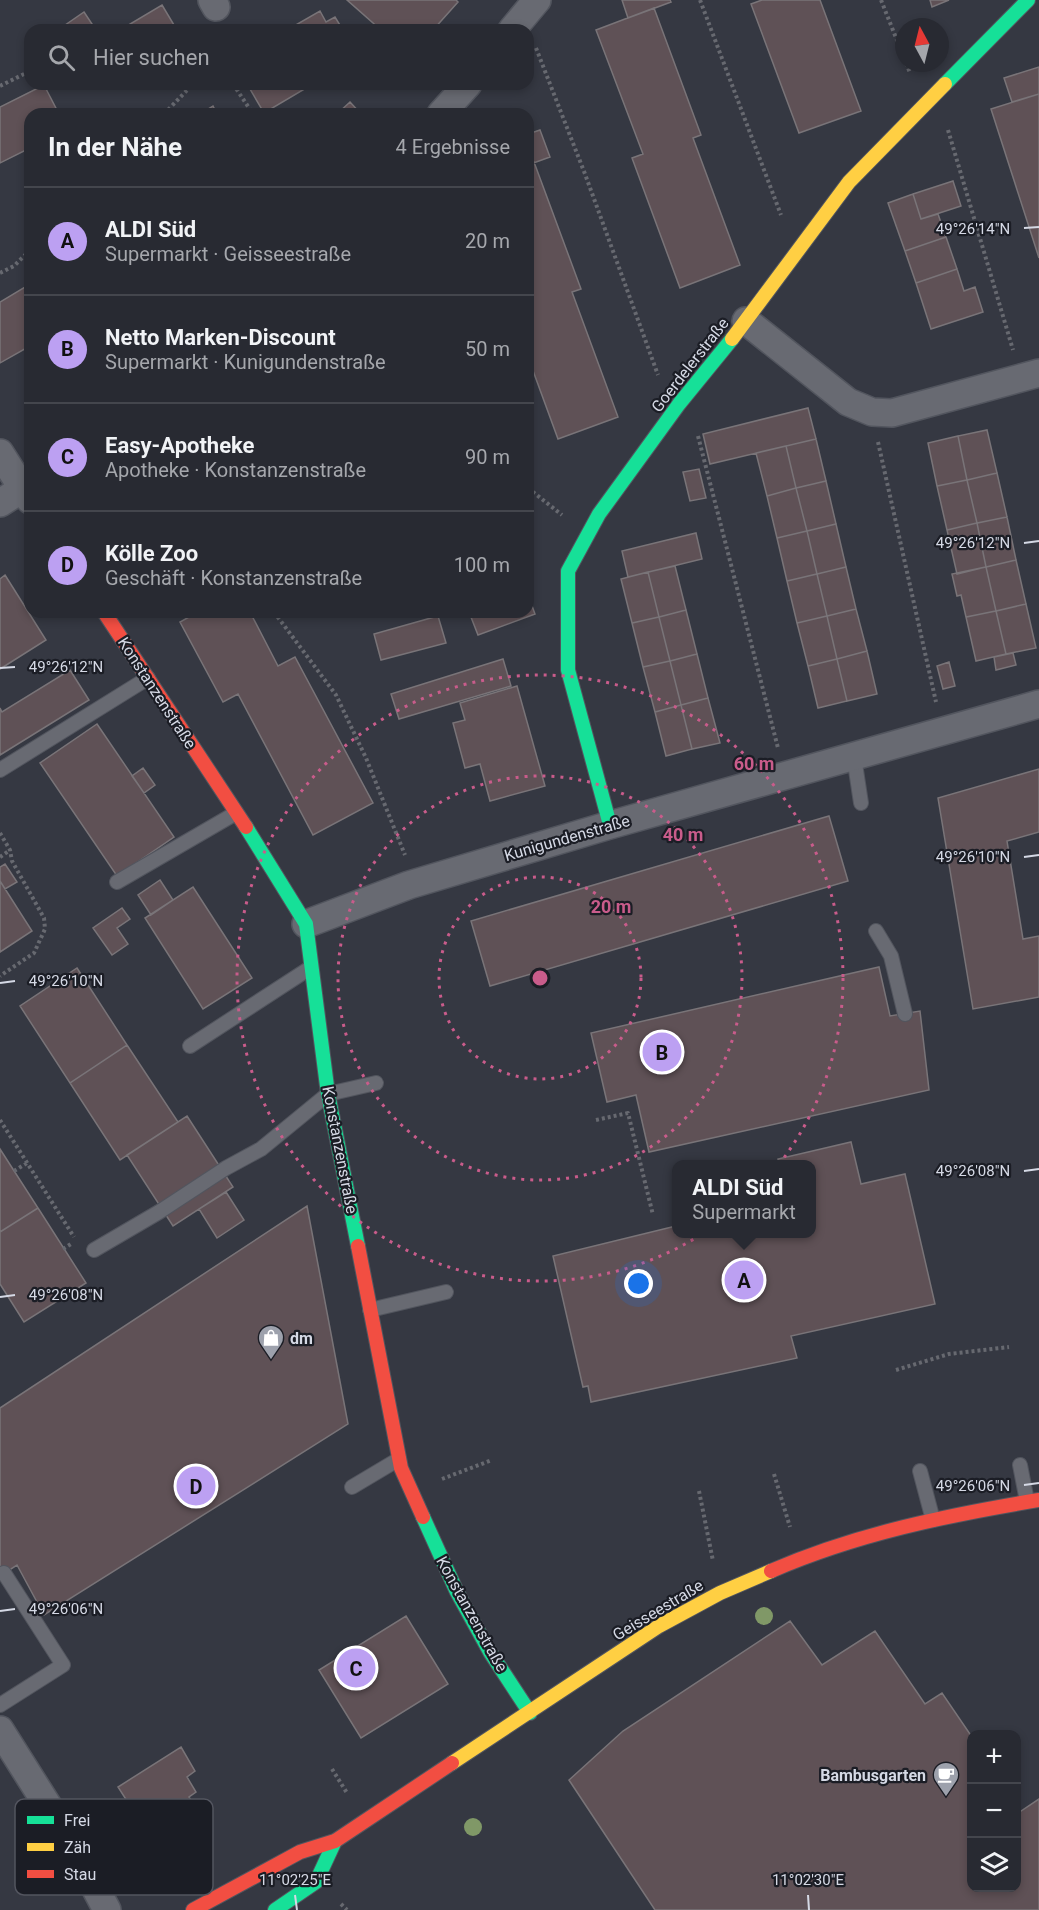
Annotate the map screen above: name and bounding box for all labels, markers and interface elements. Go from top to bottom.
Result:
north arrow [895,18,949,72]
search box [24,24,534,90]
icon: search [45,41,78,74]
text: Hier suchen [93,45,210,70]
text: In der Nähe [48,132,182,162]
text: 4 Ergebnisse [396,135,510,159]
text: ALDI Süd [105,217,196,242]
text: 49°26'14"N [936,220,1010,238]
text: A [61,229,74,253]
text: 20 m [465,229,510,253]
text: Supermarkt · Geisseestraße [105,242,351,266]
street label: Goerdelerstraße [647,314,733,416]
text: Netto Marken-Discount [105,325,336,350]
text: B [61,337,74,361]
text: 50 m [465,337,510,361]
text: Supermarkt · Kunigundenstraße [105,350,386,374]
text: Easy-Apotheke [105,433,254,458]
text: C [61,445,74,469]
text: 90 m [465,445,510,469]
text: Apotheke · Konstanzenstraße [105,458,366,482]
text: 49°26'12"N [936,534,1010,552]
text: Kölle Zoo [105,541,198,566]
text: D [61,553,74,577]
text: 100 m [454,553,510,577]
text: Geschäft · Konstanzenstraße [105,566,362,590]
street label: Konstanzenstraße [114,634,200,752]
text: 49°26'12"N [29,658,103,676]
text: 60 m [734,753,774,774]
street label: Kunigundenstraße [502,811,632,865]
text: 40 m [663,824,703,845]
text: 49°26'10"N [936,848,1010,866]
text: 20 m [591,896,631,917]
centre of rings [530,968,550,988]
text: 49°26'10"N [29,972,103,990]
pin: B [642,1030,682,1074]
street label: Konstanzenstraße [318,1085,362,1215]
popup [672,1160,816,1238]
text: 49°26'08"N [936,1162,1010,1180]
text: ALDI Süd [692,1175,783,1200]
text: Supermarkt [692,1200,796,1224]
pin: A [724,1258,764,1302]
your location [624,1269,653,1298]
text: 49°26'08"N [29,1286,103,1304]
shop icon: dm [256,1323,286,1361]
place label: dm [290,1329,313,1348]
pin: D [176,1464,216,1508]
text: 49°26'06"N [936,1477,1010,1495]
street label: Konstanzenstraße [432,1553,512,1675]
street label: Geisseestraße [609,1576,707,1644]
text: 49°26'06"N [29,1600,103,1618]
pin: C [336,1646,376,1690]
map controls [967,1730,1021,1892]
button: + [967,1730,1021,1784]
cafe icon: Bambusgarten [931,1760,961,1798]
place label: Bambusgarten [820,1766,926,1785]
button: − [967,1784,1021,1838]
legend [15,1799,213,1895]
text: Frei [64,1811,90,1830]
text: Zäh [64,1838,91,1857]
button: layers [967,1838,1021,1892]
text: Stau [64,1865,96,1884]
text: 11°02'25"E [259,1871,332,1889]
text: 11°02'30"E [772,1871,845,1889]

